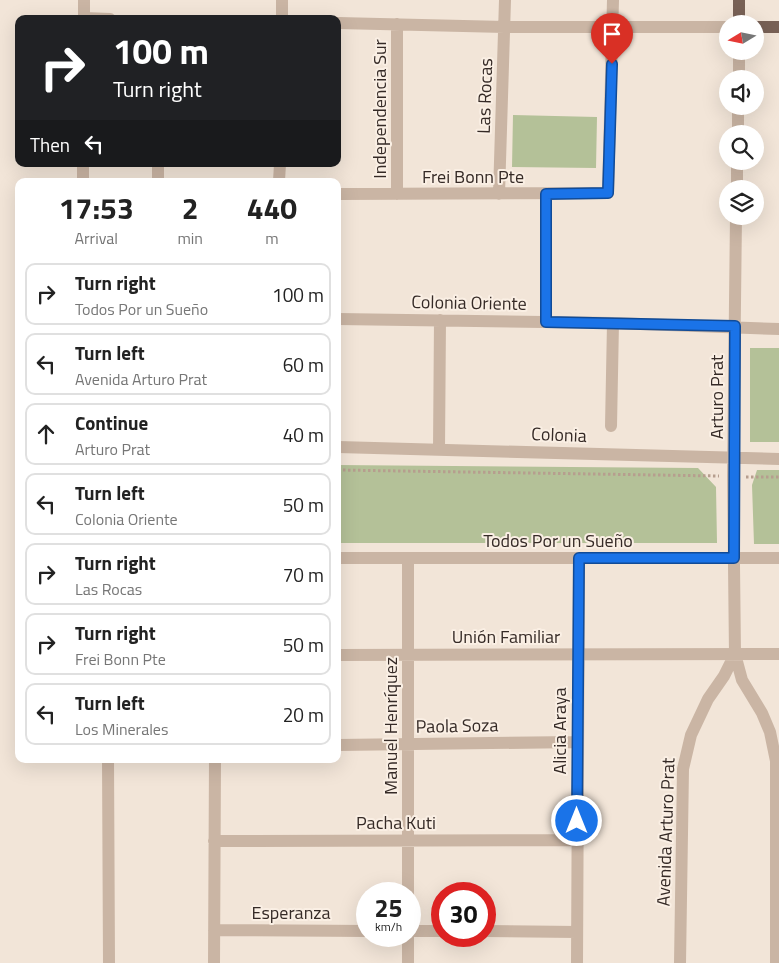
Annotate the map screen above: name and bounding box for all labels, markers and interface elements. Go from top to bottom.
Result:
pin [591,13,633,64]
north arrow [719,15,764,60]
map controls [719,15,764,225]
icon: arrive [598,20,626,48]
text: 100 m [113,24,209,78]
icon: right [30,35,95,100]
street label: Independencia Sur [366,39,393,179]
street label: Las Rocas [470,58,499,134]
button: sound [719,70,764,115]
text: Turn right [113,72,202,106]
button: search [719,125,764,170]
text: Then [30,130,70,159]
icon: left [80,130,108,158]
street label: Frei Bonn Pte [422,163,524,190]
button: layers [719,180,764,225]
text: 17:53 [59,185,134,231]
text: 2 [182,185,199,231]
text: 440 [247,185,297,231]
text: Arrival [75,226,118,250]
text: min [177,226,203,250]
text: m [265,226,279,250]
text: Turn right [75,268,156,297]
icon: right [32,280,60,308]
text: 100 m [272,280,324,309]
street label: Colonia Oriente [411,288,527,317]
text: Todos Por un Sueño [75,297,208,321]
text: Turn left [75,338,145,367]
icon: left [32,350,60,378]
text: 60 m [283,350,324,379]
street label: Arturo Prat [703,354,730,439]
text: Avenida Arturo Prat [75,367,207,391]
text: Continue [75,408,148,437]
icon: ahead [32,420,60,448]
text: 40 m [283,420,324,449]
street label: Colonia [531,420,587,449]
text: Arturo Prat [75,437,150,461]
text: Turn left [75,478,145,507]
icon: left [32,490,60,518]
text: 50 m [283,490,324,519]
text: Colonia Oriente [75,507,178,531]
street label: Todos Por un Sueño [483,527,633,554]
text: Turn right [75,548,156,577]
icon: right [32,560,60,588]
text: 70 m [283,560,324,589]
text: Las Rocas [75,577,142,601]
text: Turn right [75,618,156,647]
street label: Unión Familiar [452,623,560,650]
icon: right [32,630,60,658]
text: 50 m [283,630,324,659]
text: Frei Bonn Pte [75,647,166,671]
street label: Manuel Henríquez [377,657,404,795]
street label: Alicia Araya [546,687,573,775]
text: Turn left [75,688,145,717]
icon: left [32,700,60,728]
text: 20 m [283,700,324,729]
street label: Paola Soza [415,711,499,740]
text: Los Minerales [75,717,168,741]
street label: Avenida Arturo Prat [649,757,682,907]
position arrow [550,794,602,846]
street label: Pacha Kuti [356,809,436,836]
speed limit sign: 30 [431,882,496,947]
text: 25 [374,889,403,927]
street label: Esperanza [251,899,331,926]
text: km/h [375,917,402,936]

